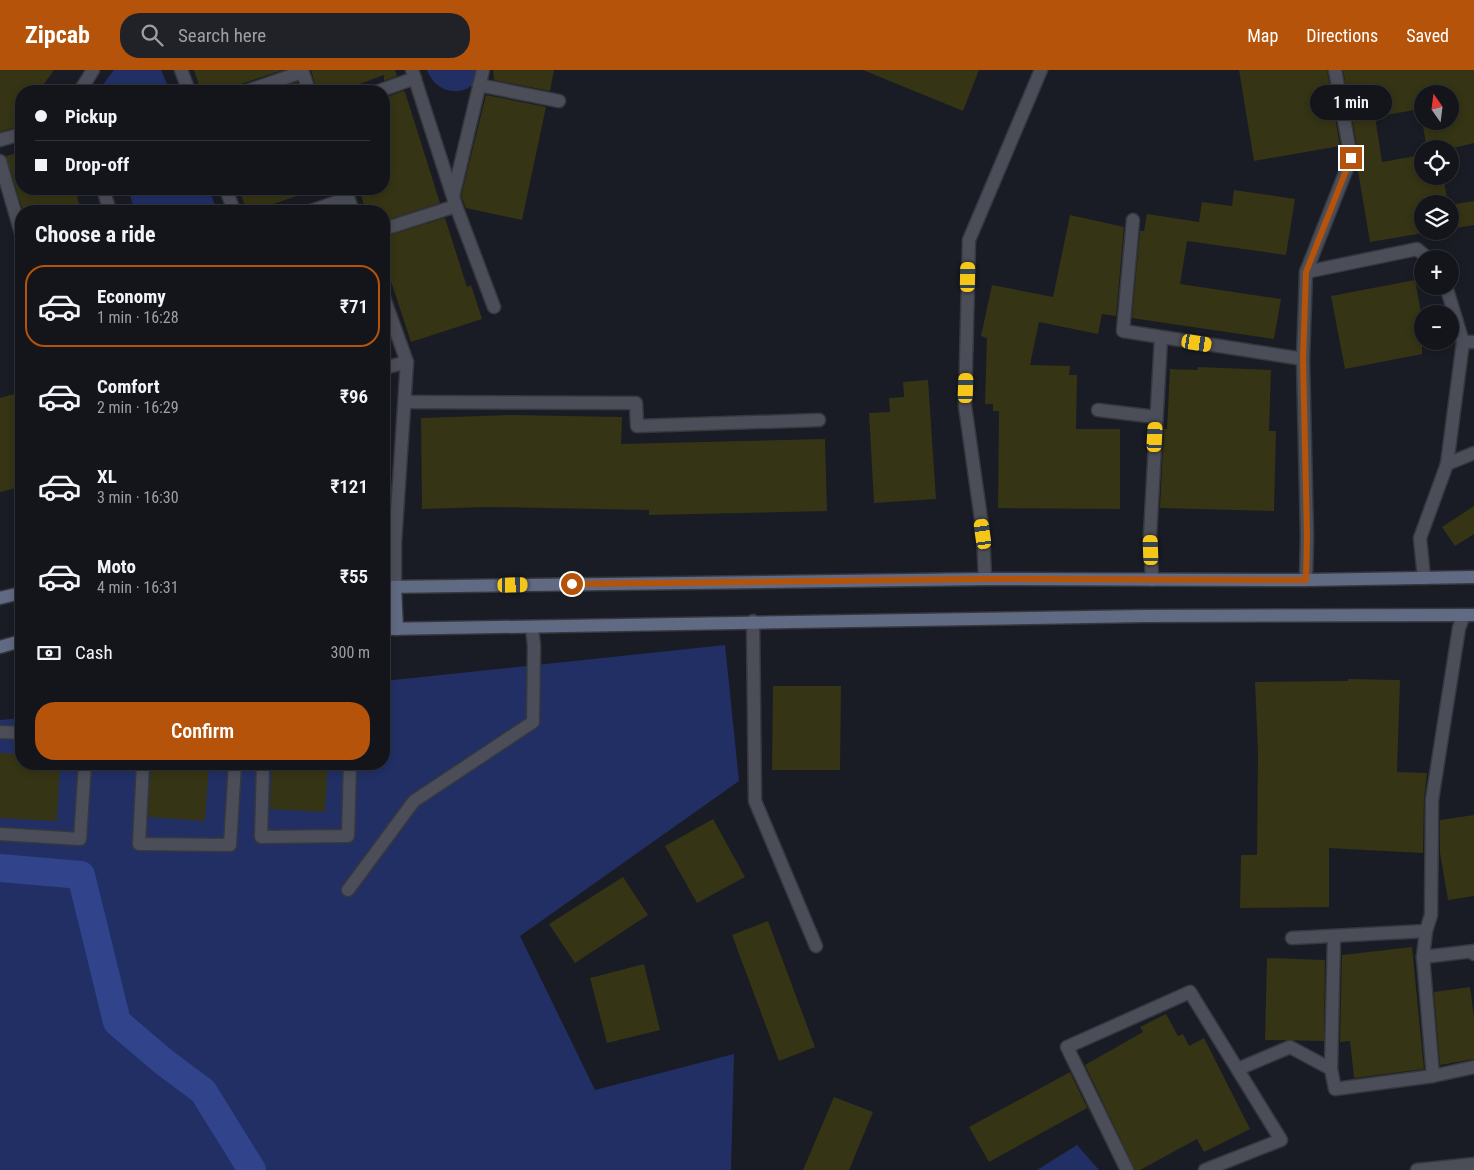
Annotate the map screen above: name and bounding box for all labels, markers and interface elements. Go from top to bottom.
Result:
search box [120,13,470,58]
text: Zipcab [25,21,90,49]
icon: search [138,21,166,49]
text: Search here [178,24,266,47]
text: Map [1247,25,1278,46]
text: Directions [1306,25,1378,46]
text: Saved [1406,25,1449,46]
north arrow [1414,85,1459,130]
map controls [1414,85,1459,350]
callout: 1 min [1310,86,1392,121]
text: 1 min [1333,93,1369,112]
text: Pickup [65,105,117,128]
button: locate [1414,140,1459,185]
route end [1340,147,1362,169]
text: Drop-off [65,153,129,176]
button: layers [1414,195,1459,240]
text: Choose a ride [35,222,156,247]
button: + [1414,250,1459,295]
car [960,262,975,292]
icon: car [37,284,82,329]
text: Economy [97,285,166,308]
text: ₹71 [340,295,368,318]
button: − [1414,305,1459,350]
text: 1 min · 16:28 [97,308,179,327]
car [1181,333,1212,353]
car [957,373,974,403]
icon: car [37,374,82,419]
text: Comfort [97,375,160,398]
text: ₹96 [340,385,368,408]
text: 2 min · 16:29 [97,398,179,417]
car [1146,422,1163,452]
icon: car [37,464,82,509]
text: XL [97,465,117,488]
text: ₹121 [330,475,368,498]
text: 3 min · 16:30 [97,488,179,507]
car [973,518,992,550]
car [1142,535,1159,565]
icon: car [37,554,82,599]
text: Moto [97,555,136,578]
text: ₹55 [340,565,368,588]
route start [561,573,583,595]
car [497,577,528,593]
text: 4 min · 16:31 [97,578,179,597]
icon: cash [35,639,63,667]
text: Cash [75,641,113,664]
text: 300 m [331,643,370,662]
button: Confirm [35,702,370,760]

